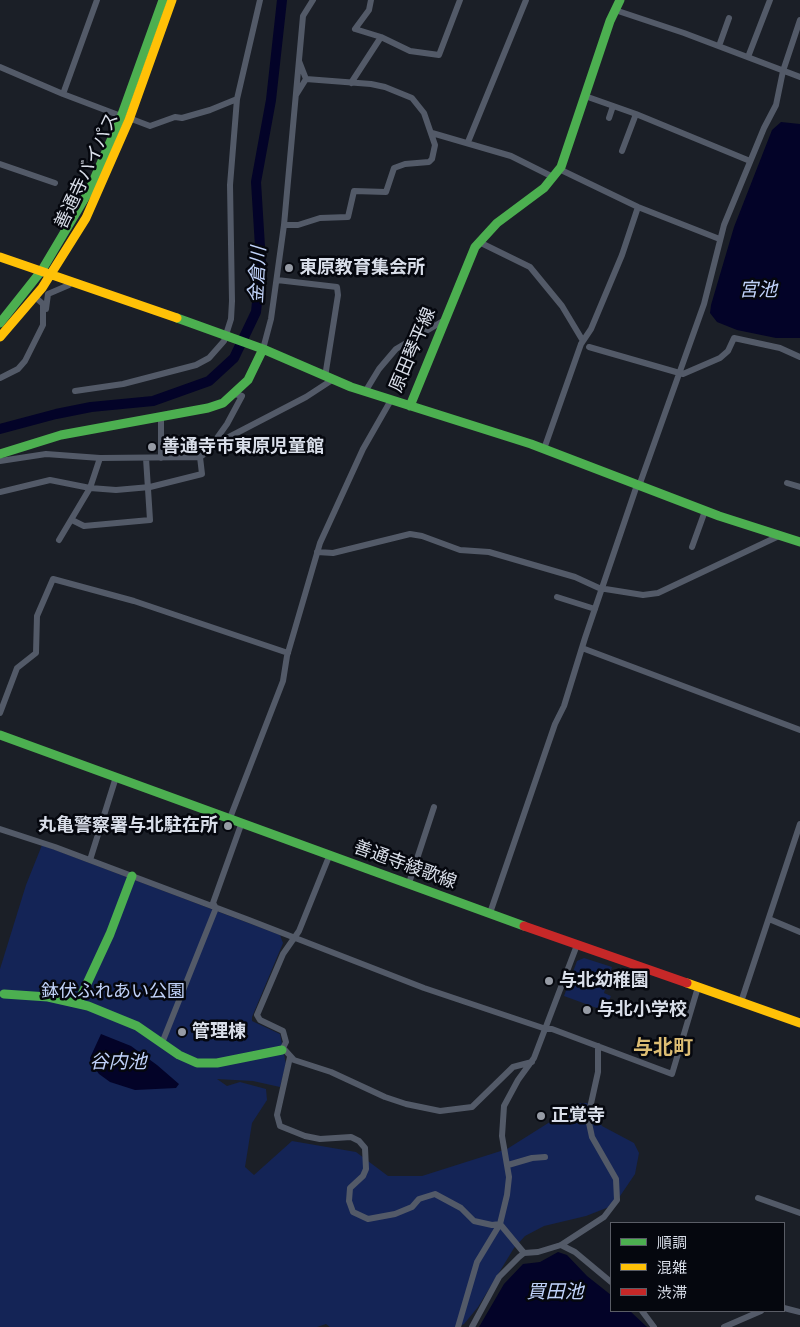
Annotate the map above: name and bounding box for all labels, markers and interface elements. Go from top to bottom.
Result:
street label: 善通寺バイパス [51,109,123,233]
water label: 金倉川 [245,246,271,304]
place label: 東原教育集会所 [299,257,425,279]
marker: 東原教育集会所 [283,262,295,274]
water label: 宮池 [739,280,777,302]
street label: 原田琴平線 [385,304,441,396]
place label: 善通寺市東原児童館 [162,436,324,458]
marker: 善通寺市東原児童館 [146,441,158,453]
place label: 丸亀警察署与北駐在所 [38,815,218,837]
marker: 丸亀警察署与北駐在所 [222,820,234,832]
street label: 善通寺綾歌線 [351,836,459,894]
place label: 与北幼稚園 [559,970,649,992]
marker: 与北幼稚園 [543,975,555,987]
park label: 鉢伏ふれあい公園 [41,981,185,1003]
place label: 与北小学校 [597,999,687,1021]
marker: 与北小学校 [581,1004,593,1016]
place label: 管理棟 [192,1021,246,1043]
marker: 管理棟 [176,1026,188,1038]
district label: 与北町 [633,1036,693,1060]
water label: 谷内池 [90,1052,146,1074]
place label: 正覚寺 [551,1105,605,1127]
marker: 正覚寺 [535,1110,547,1122]
legend [610,1222,785,1312]
text: 順調 [657,1233,687,1252]
text: 混雑 [657,1258,687,1277]
water label: 買田池 [527,1282,583,1304]
text: 渋滞 [657,1283,687,1302]

